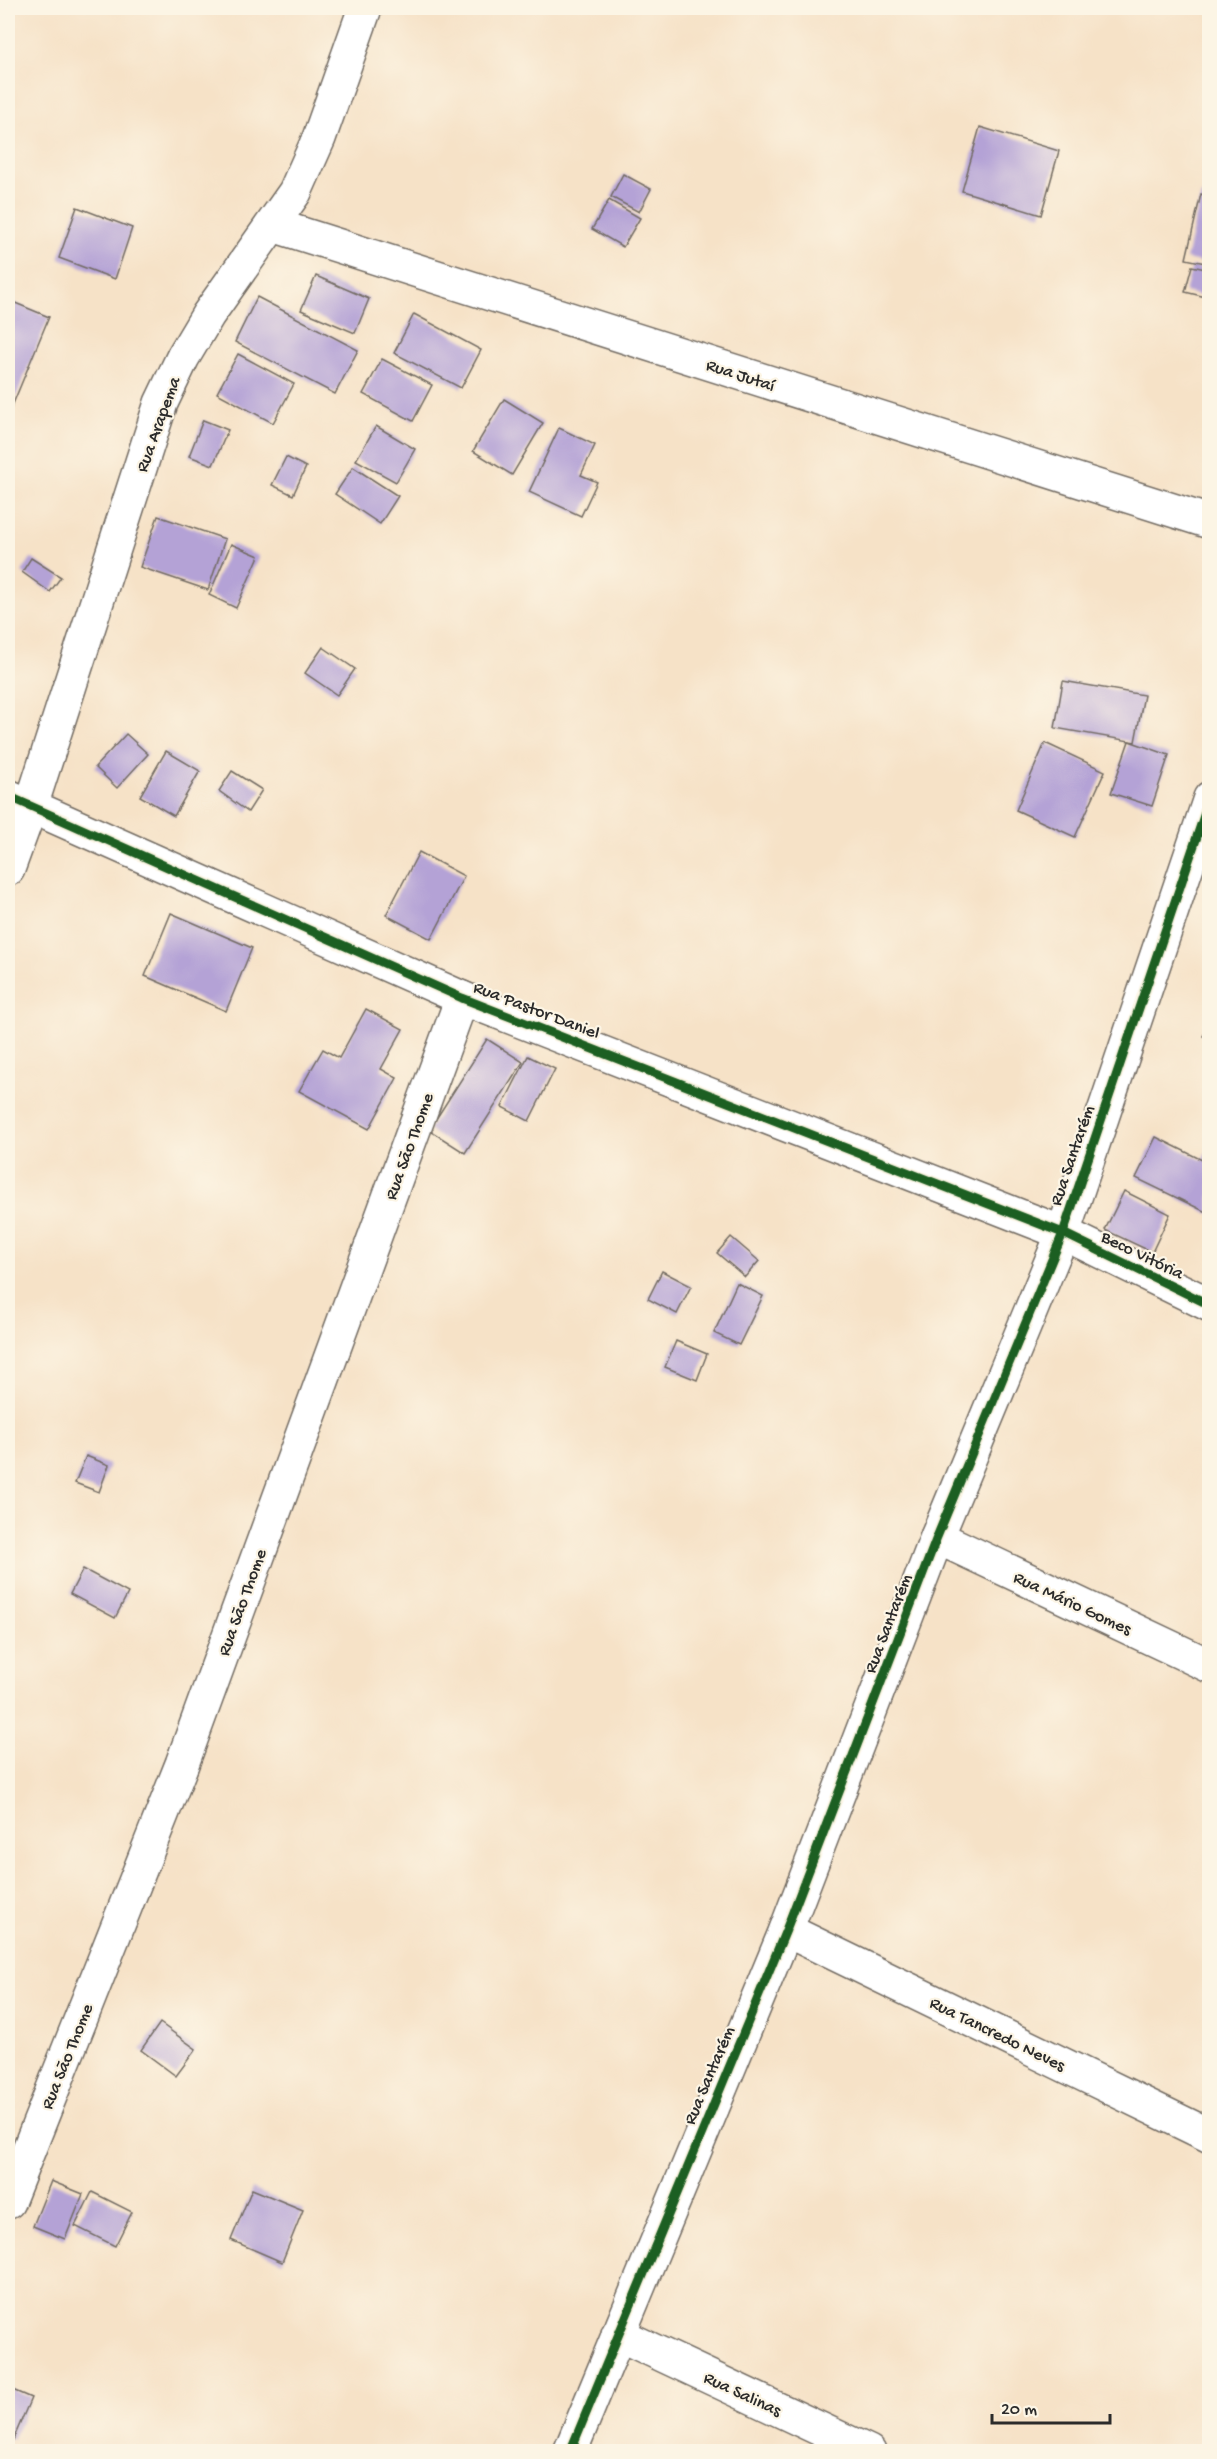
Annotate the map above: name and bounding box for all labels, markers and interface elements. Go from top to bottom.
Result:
street label: Rua Jutaí [703,355,778,398]
street label: Rua Arapema [132,373,187,475]
street label: Rua Pastor Daniel [470,978,602,1045]
street label: Rua São Thome [381,1090,440,1203]
street label: Rua Santarém [1046,1103,1100,1209]
street label: Beco Vitória [1096,1227,1187,1286]
street label: Rua São Thome [214,1546,273,1659]
street label: Rua Mário Gomes [1010,1568,1136,1641]
street label: Rua Santarém [861,1571,918,1677]
street label: Rua Tancredo Neves [926,1993,1069,2078]
street label: Rua São Thome [38,2000,99,2113]
street label: Rua Santarém [680,2023,741,2128]
street label: Rua Salinas [700,2368,785,2423]
scale bar [992,2387,1110,2425]
text: 20 m [1001,2400,1037,2421]

